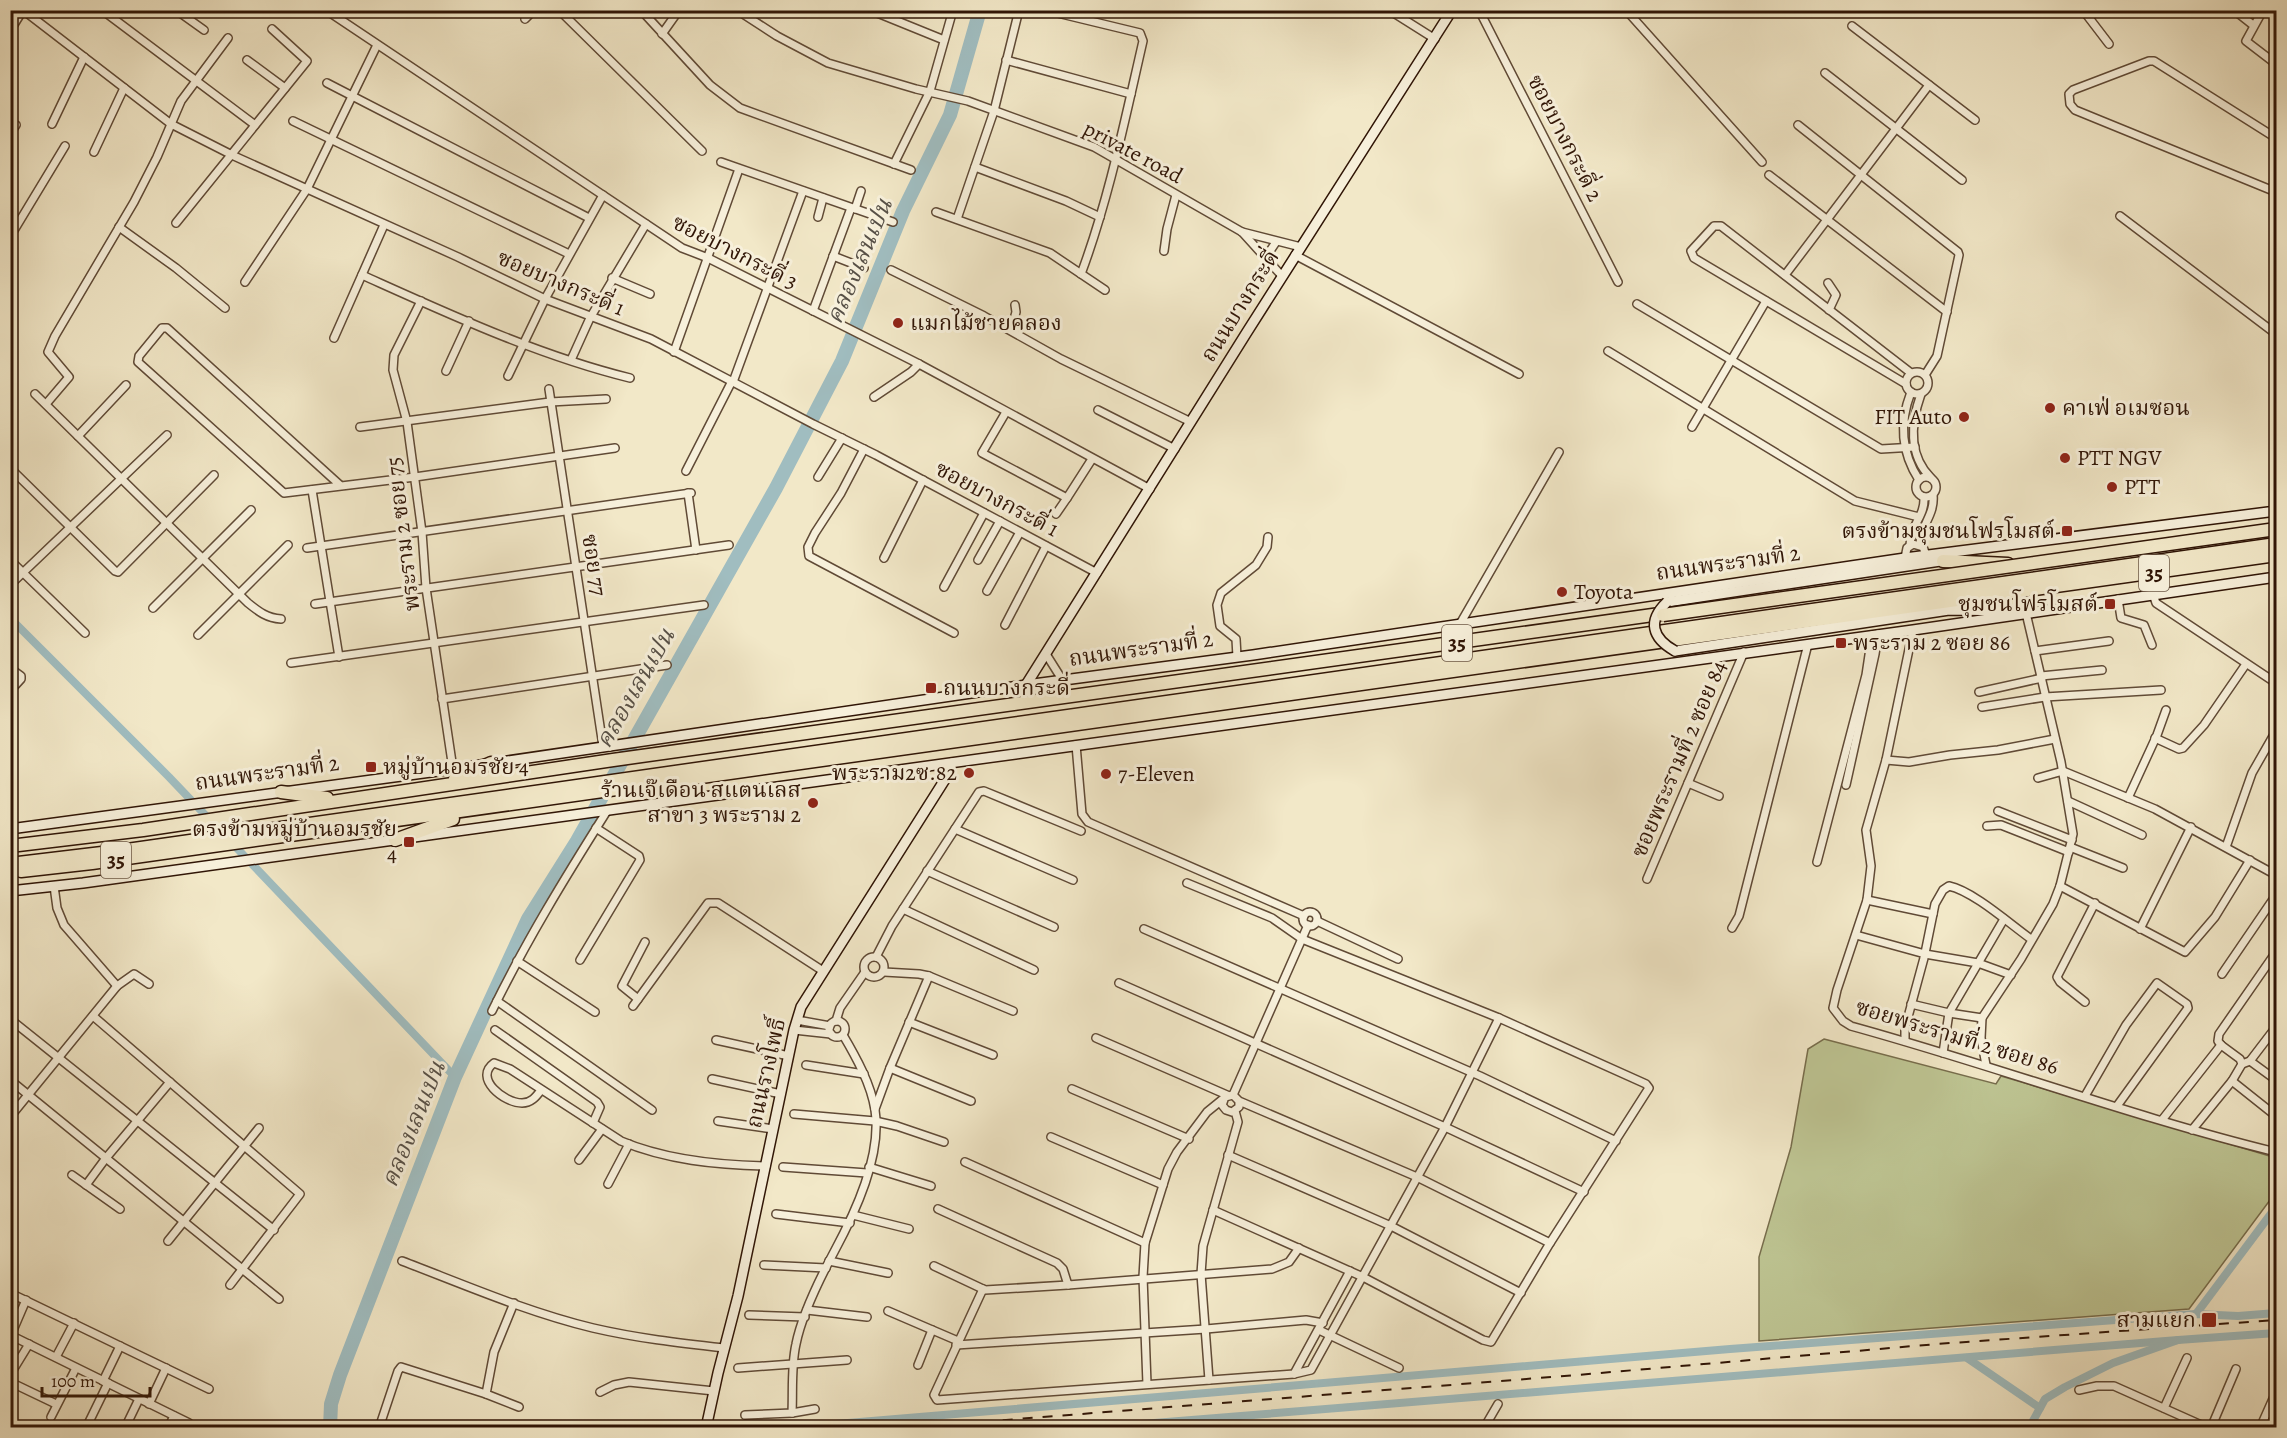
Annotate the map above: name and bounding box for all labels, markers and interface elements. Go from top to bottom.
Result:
street label: ซอยบางกระดี่ 2 [1520,69,1612,207]
street label: private road [1078,113,1188,191]
water label: คลองเลนเปน [818,193,900,329]
street label: ซอยบางกระดี่ 3 [667,206,804,297]
street label: ซอยบางกระดี่ 1 [493,241,630,323]
street label: ถนนบางกระดี่ [1192,243,1286,368]
place label: แมกไม้ชายคลอง [910,308,1062,338]
marker: แมกไม้ชายคลอง [891,316,905,330]
place label: คาเฟ่ อเมซอน [2062,393,2190,423]
marker: คาเฟ่ อเมซอน [2043,401,2057,415]
place label: FIT Auto [1874,402,1952,432]
marker: FIT Auto [1957,410,1971,424]
place label: PTT NGV [2077,443,2162,473]
marker: PTT NGV [2058,451,2072,465]
street label: ซอยบางกระดี่ 1 [930,452,1065,544]
street label: พระราม 2 ซอย 75 [379,455,427,613]
place label: PTT [2124,472,2160,502]
marker: PTT [2105,480,2119,494]
place label: ตรงข้ามชุมชนโฟรโมสต์ [1842,516,2055,546]
marker: ตรงข้ามชุมชนโฟรโมสต์ [2060,524,2074,538]
street label: ซอย 77 [574,532,614,599]
street label: ถนนพระรามที่ 2 [1654,536,1802,588]
road number: 35 [2139,555,2169,591]
place label: Toyota [1574,577,1634,607]
marker: Toyota [1555,585,1569,599]
place label: ชุมชนโฟรโมสต์ [1958,589,2098,619]
marker: ชุมชนโฟรโมสต์ [2103,597,2117,611]
water label: คลองเลนเปน [588,622,682,754]
street label: ถนนพระรามที่ 2 [1067,622,1215,674]
road number: 35 [1442,625,1472,661]
place label: พระราม 2 ซอย 86 [1853,628,2010,658]
marker: พระราม 2 ซอย 86 [1834,636,1848,650]
street label: ซอยพระรามที่ 2 ซอย 84 [1622,655,1734,862]
place label: ถนนบางกระดี่ [943,671,1070,703]
marker: ถนนบางกระดี่ [924,681,938,695]
street label: ถนนพระรามที่ 2 [193,746,341,798]
place label: หมู่บ้านอมรชัย 4 [383,752,529,782]
place label: พระราม2ซ.82 [832,758,957,788]
place label: 7-Eleven [1118,759,1195,789]
marker: หมู่บ้านอมรชัย 4 [364,760,378,774]
marker: พระราม2ซ.82 [962,766,976,780]
marker: 7-Eleven [1099,767,1113,781]
place label: ร้านเจ๊เดือน สแตนเลส สาขา 3 พระราม 2 [601,775,801,830]
marker: ร้านเจ๊เดือน สแตนเลส สาขา 3 พระราม 2 [806,796,820,810]
place label: ตรงข้ามหมู่บ้านอมรชัย 4 [192,814,397,869]
marker: ตรงข้ามหมู่บ้านอมรชัย 4 [402,835,416,849]
road number: 35 [101,842,131,878]
street label: ซอยพระรามที่ 2 ซอย 86 [1852,990,2063,1082]
street label: ถนนรางโพธิ์ [737,1013,794,1131]
water label: คลองเลนเปน [373,1056,453,1192]
place label: สามแยก [2116,1305,2196,1335]
marker: สามแยก [2200,1311,2218,1329]
scale bar [42,1360,150,1398]
text: 100 m [51,1369,95,1393]

